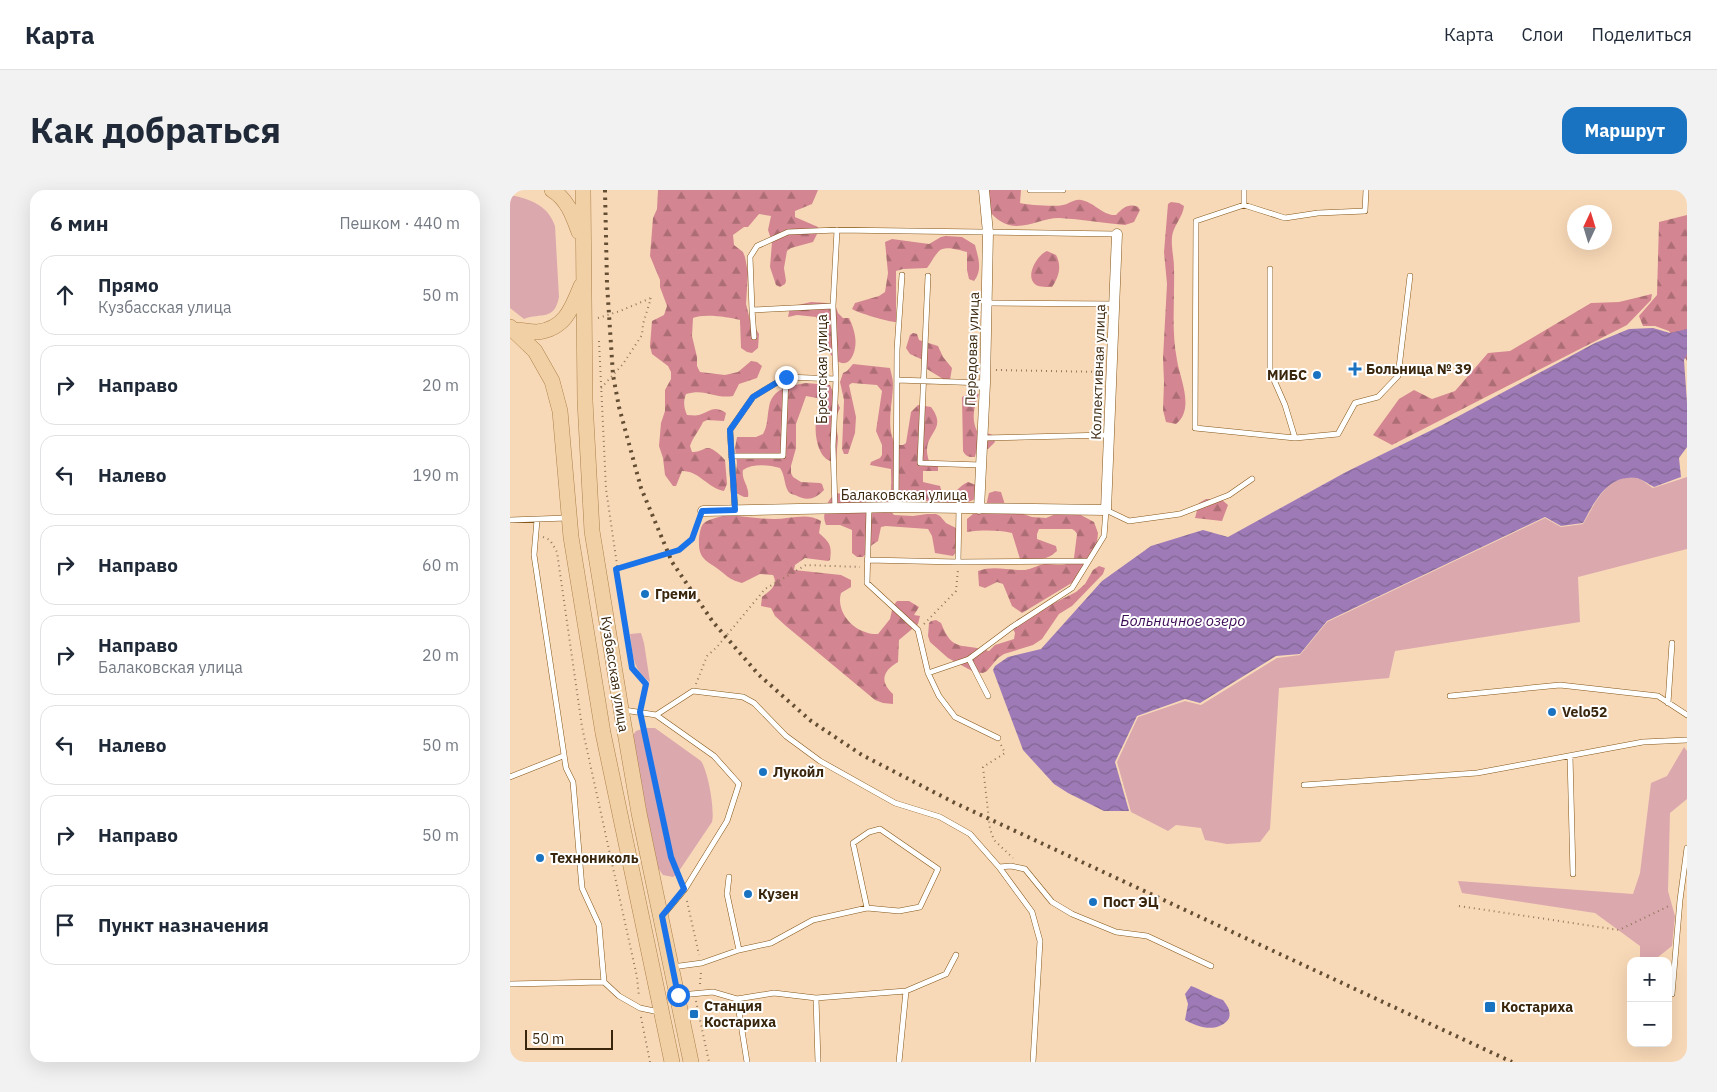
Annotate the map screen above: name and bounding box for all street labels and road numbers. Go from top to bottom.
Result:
street label: Передовая улица [961,291,983,406]
street label: Коллективная улица [1087,303,1109,440]
street label: Брестская улица [813,314,831,424]
street label: Балаковская улица [841,486,968,504]
street label: Кузбасская улица [597,615,633,734]

